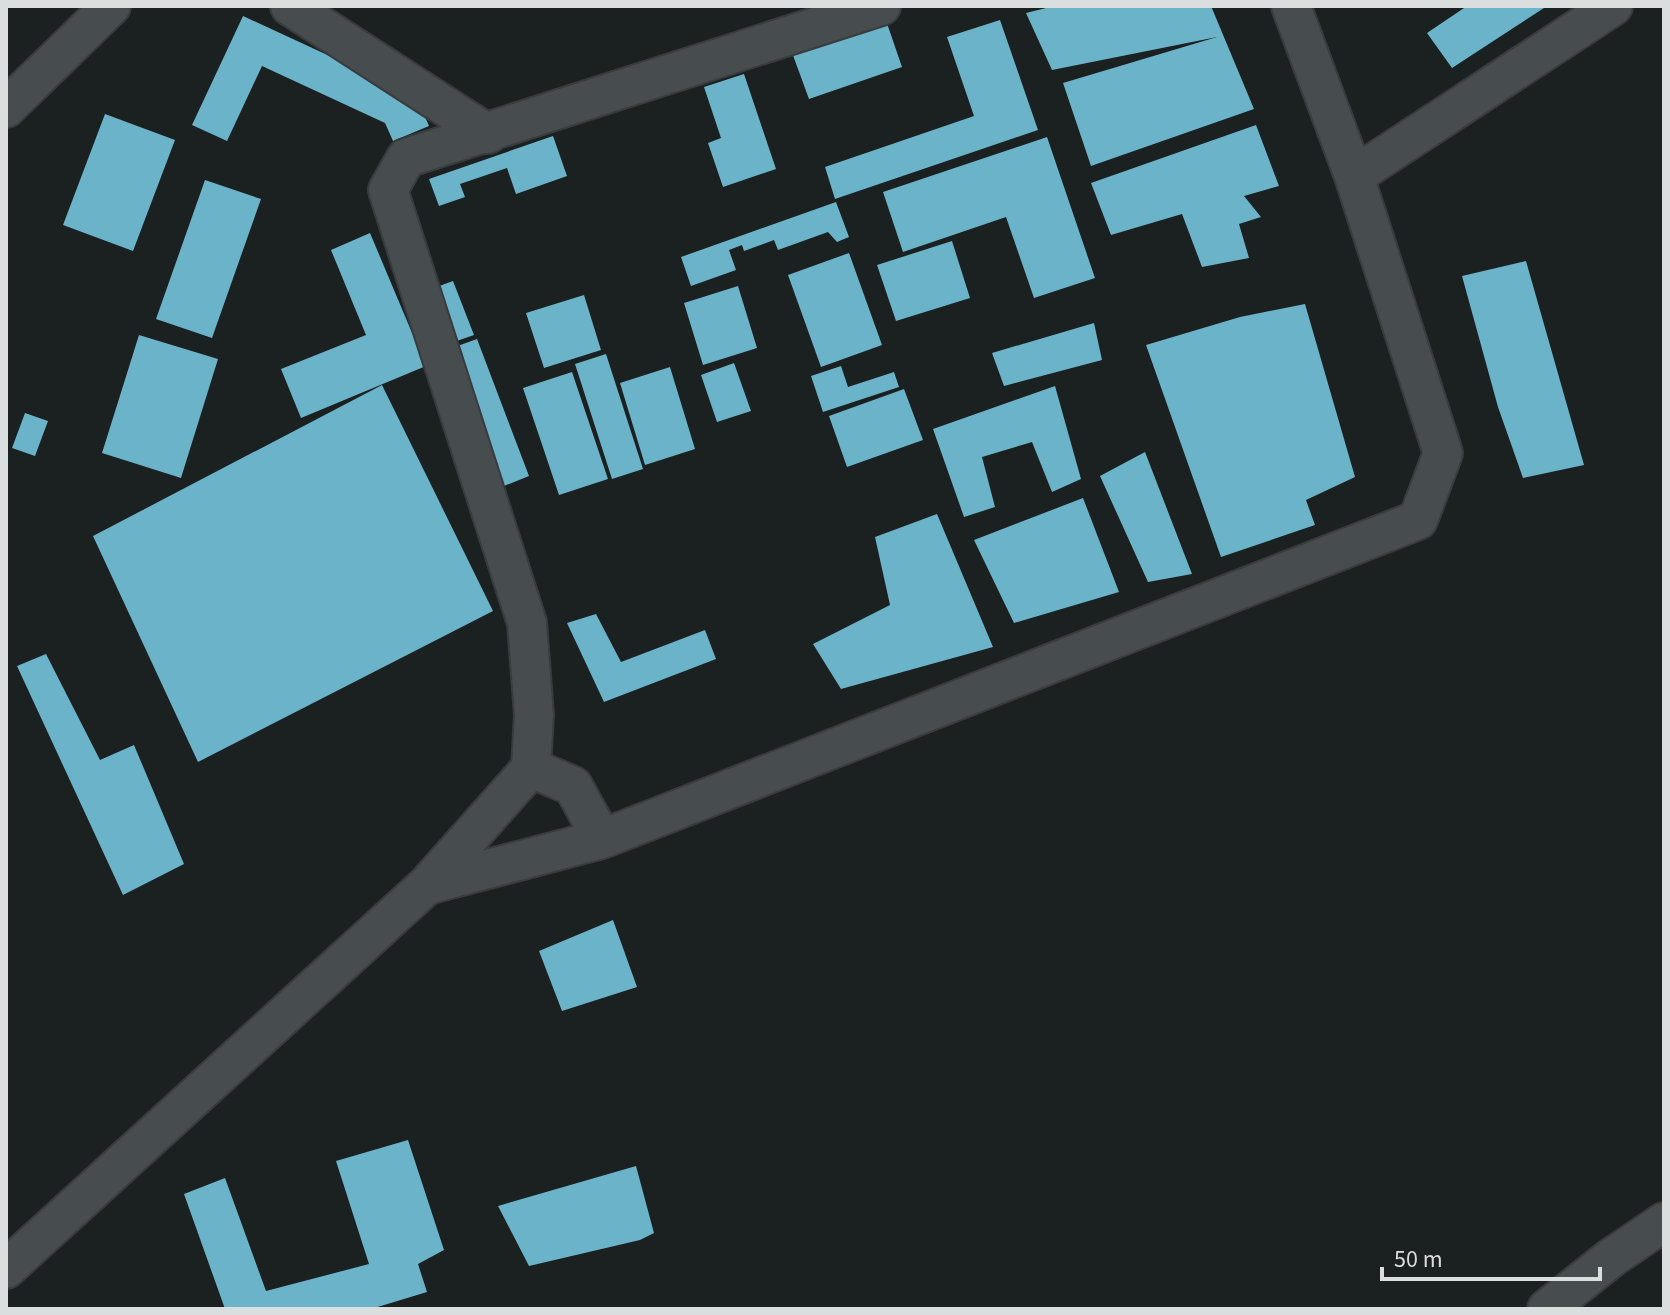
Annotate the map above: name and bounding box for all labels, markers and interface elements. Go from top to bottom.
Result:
scale bar [1382,1231,1600,1281]
text: 50 m [1394,1242,1443,1277]

